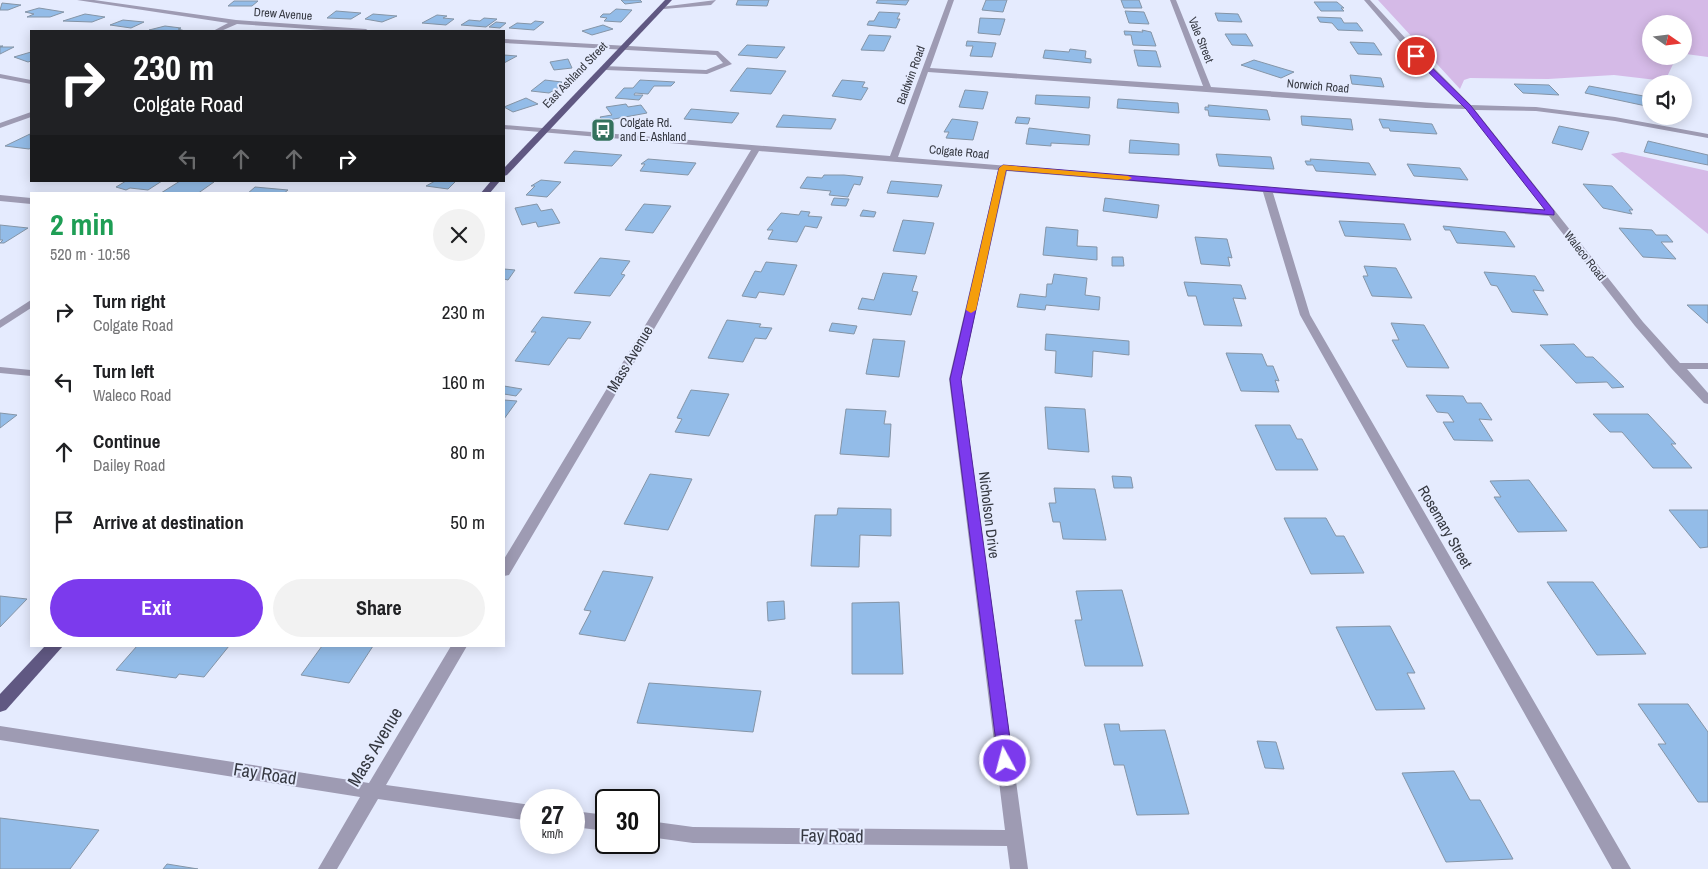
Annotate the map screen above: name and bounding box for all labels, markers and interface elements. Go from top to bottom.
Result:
street label: Drew Avenue [253,4,313,24]
street label: Vale Street [1185,15,1217,65]
north arrow [1642,15,1692,65]
map controls [1642,15,1692,125]
pin [1395,35,1437,77]
street label: East Ashland Street [539,38,611,112]
icon: arrive [1402,42,1430,70]
street label: Baldwin Road [893,43,929,107]
text: 230 m [133,44,214,91]
icon: right [50,50,115,115]
street label: Norwich Road [1286,75,1350,97]
button: sound [1642,75,1692,125]
text: Colgate Road [133,89,243,119]
place label: Colgate Rd. and E. Ashland [620,115,686,145]
bus stop icon: Colgate Rd. and E. Ashland [590,117,616,143]
street label: Colgate Road [928,141,990,163]
icon: left [174,145,202,173]
icon: ahead [227,145,255,173]
icon: ahead [280,145,308,173]
icon: right [333,145,361,173]
text: 2 min [50,204,114,244]
button: close [433,209,485,261]
street label: Waleco Road [1561,228,1609,284]
text: 520 m · 10:56 [50,243,130,265]
text: Turn right [93,288,165,314]
icon: right [50,298,78,326]
text: 230 m [442,299,485,325]
text: Colgate Road [93,314,173,336]
street label: Mass Avenue [602,322,658,396]
text: Turn left [93,358,154,384]
icon: left [50,368,78,396]
text: 160 m [442,369,485,395]
text: Waleco Road [93,384,171,406]
text: Continue [93,428,161,454]
icon: ahead [50,438,78,466]
text: 80 m [450,439,485,465]
text: Dailey Road [93,454,165,476]
street label: Nicholson Drive [974,470,1005,560]
street label: Rosemary Street [1413,482,1478,572]
icon: arrive [50,508,78,536]
text: Arrive at destination [93,509,244,535]
text: 50 m [450,509,485,535]
button: Exit [50,579,263,637]
button: Share [273,579,485,637]
street label: Mass Avenue [341,702,408,791]
position arrow [978,734,1030,786]
street label: Fay Road [232,756,298,791]
speed limit sign: 30 [595,789,660,854]
text: 27 [541,798,564,832]
street label: Fay Road [800,822,864,849]
text: km/h [542,826,563,842]

